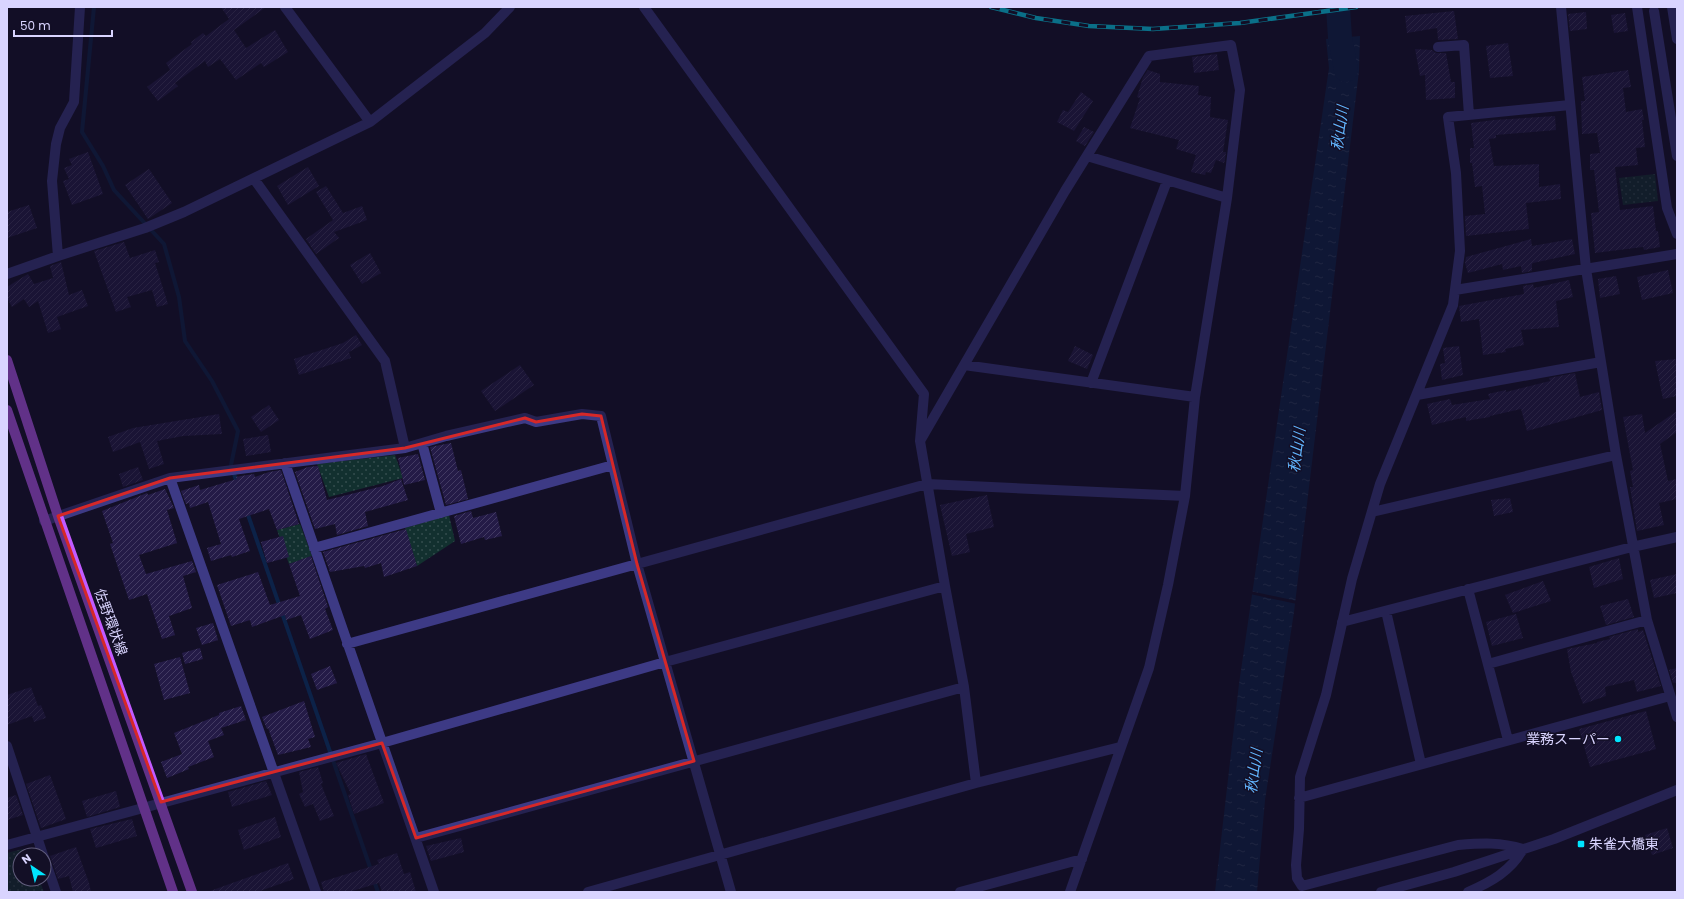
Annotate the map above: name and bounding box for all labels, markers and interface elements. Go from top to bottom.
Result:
scale bar [14,12,112,38]
text: 50 m [20,17,51,34]
water label: 秋山川 [1326,102,1353,152]
water label: 秋山川 [1283,424,1310,474]
street label: 佐野環状線 [90,586,132,658]
place label: 業務スーパー [1526,729,1610,749]
marker: 業務スーパー [1613,734,1623,744]
water label: 秋山川 [1240,745,1267,795]
place label: 朱雀大橋東 [1589,834,1659,854]
marker: 朱雀大橋東 [1576,839,1586,849]
north arrow [12,847,52,887]
text: N [18,850,34,868]

